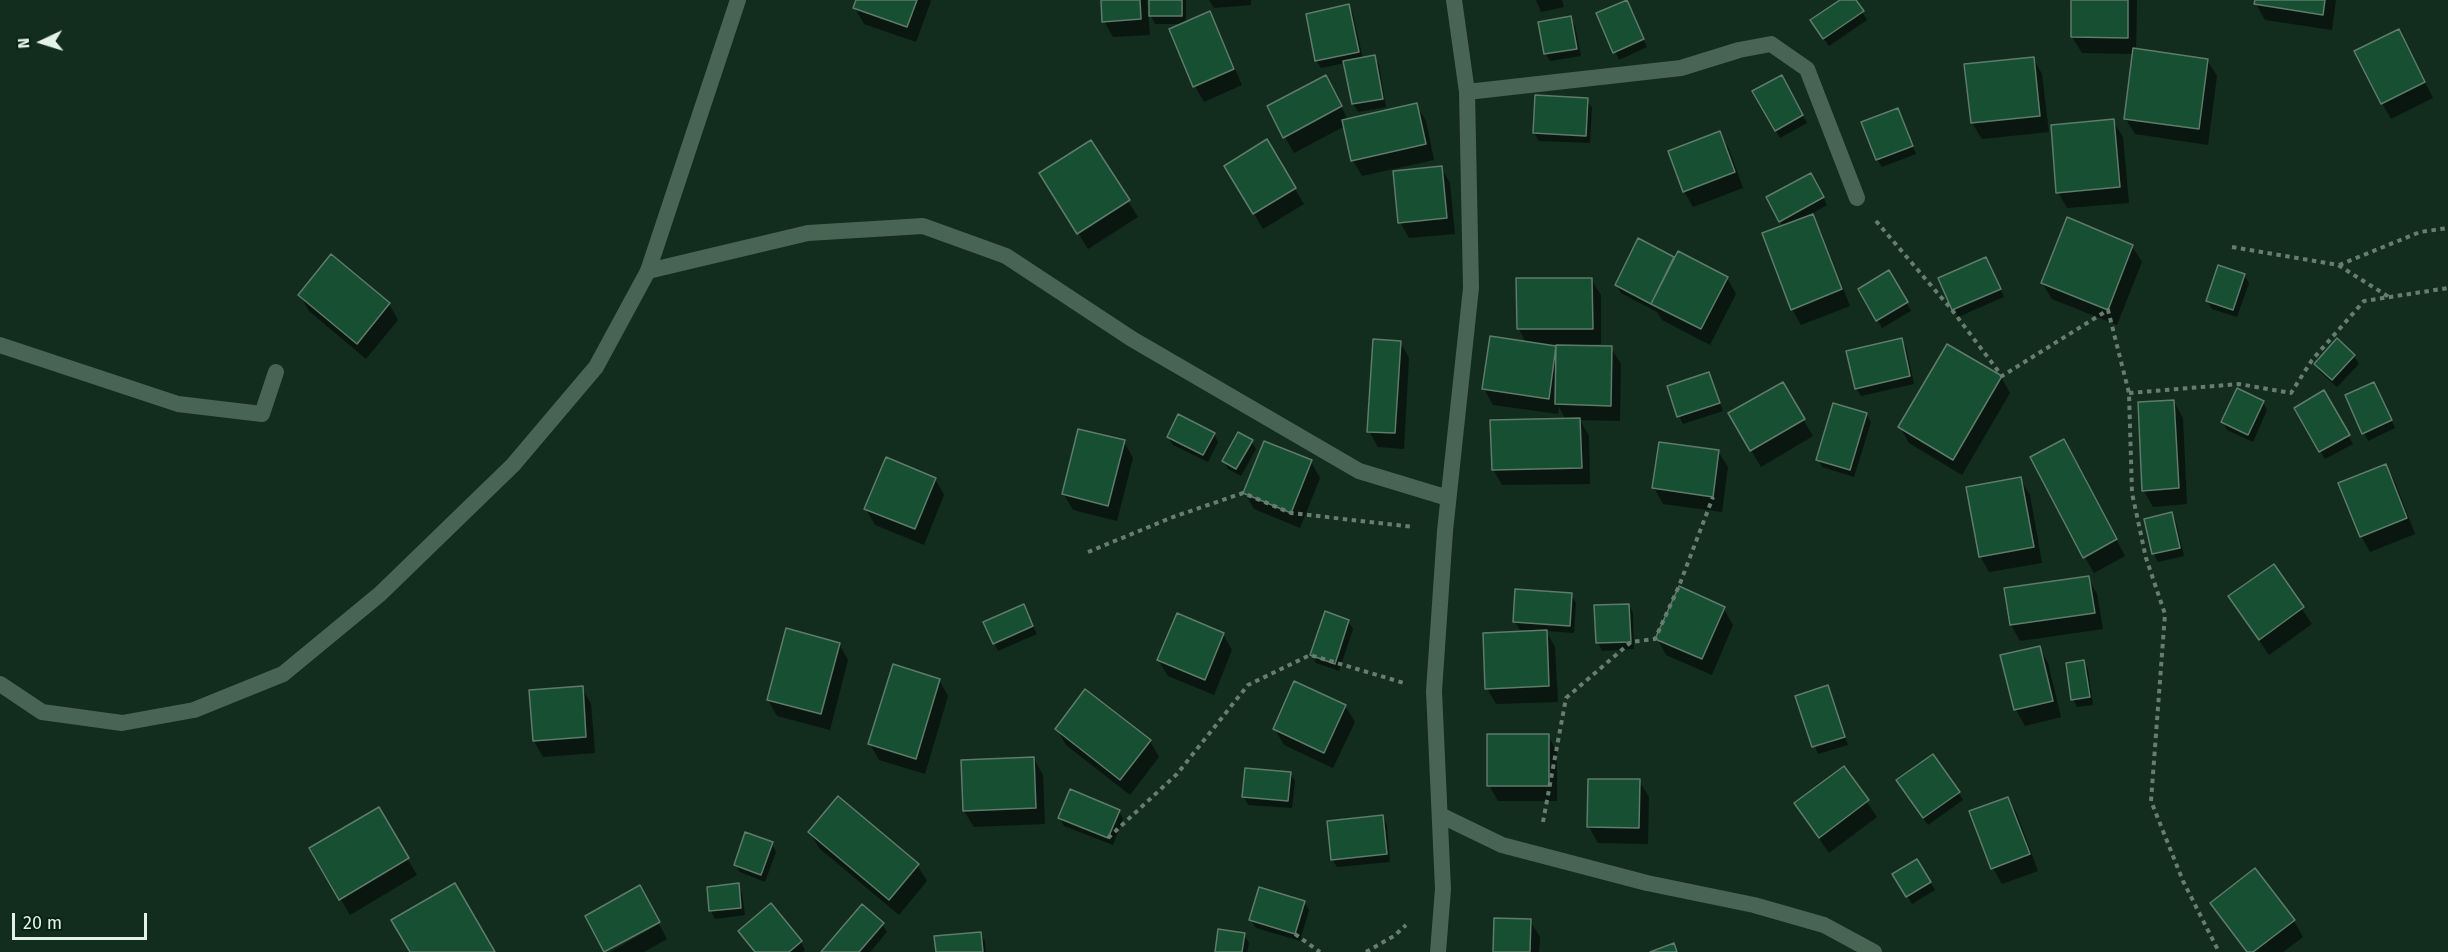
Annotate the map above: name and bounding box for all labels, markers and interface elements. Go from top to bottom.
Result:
north arrow [12,12,72,72]
text: N [14,37,33,49]
scale bar [15,901,150,939]
text: 20 m [23,912,62,934]

